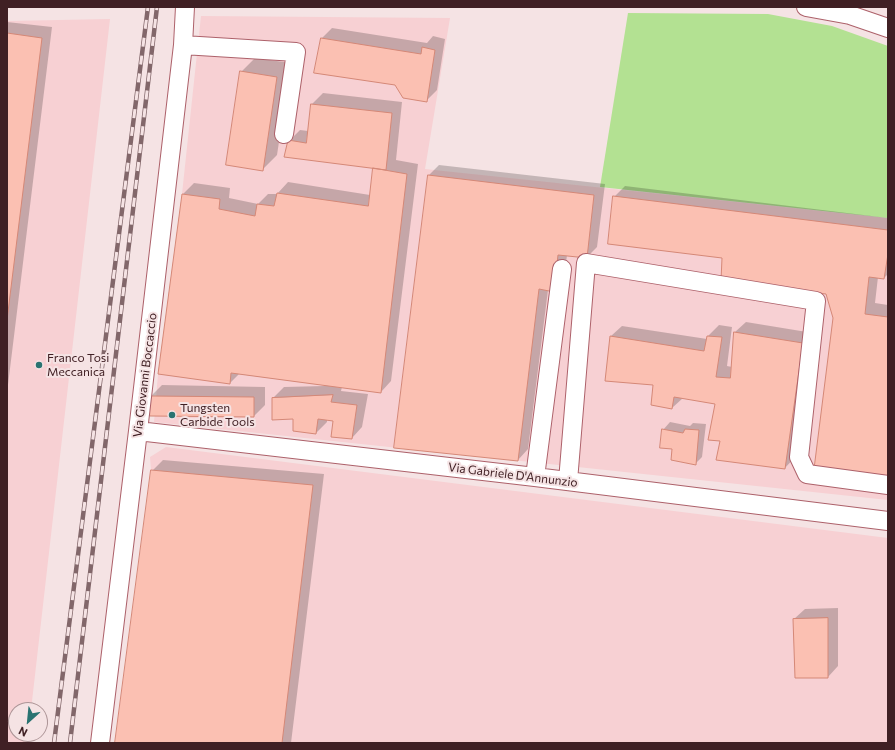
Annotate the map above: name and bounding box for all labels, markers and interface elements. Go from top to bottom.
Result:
street label: Via Giovanni Boccaccio [130,312,160,438]
place label: Franco Tosi Meccanica [47,351,109,379]
marker: Franco Tosi Meccanica [34,360,44,370]
place label: Tungsten Carbide Tools [180,401,255,429]
marker: Tungsten Carbide Tools [167,410,177,420]
street label: Via Gabriele D'Annunzio [447,460,579,490]
north arrow [8,702,48,742]
text: N [16,725,29,740]

